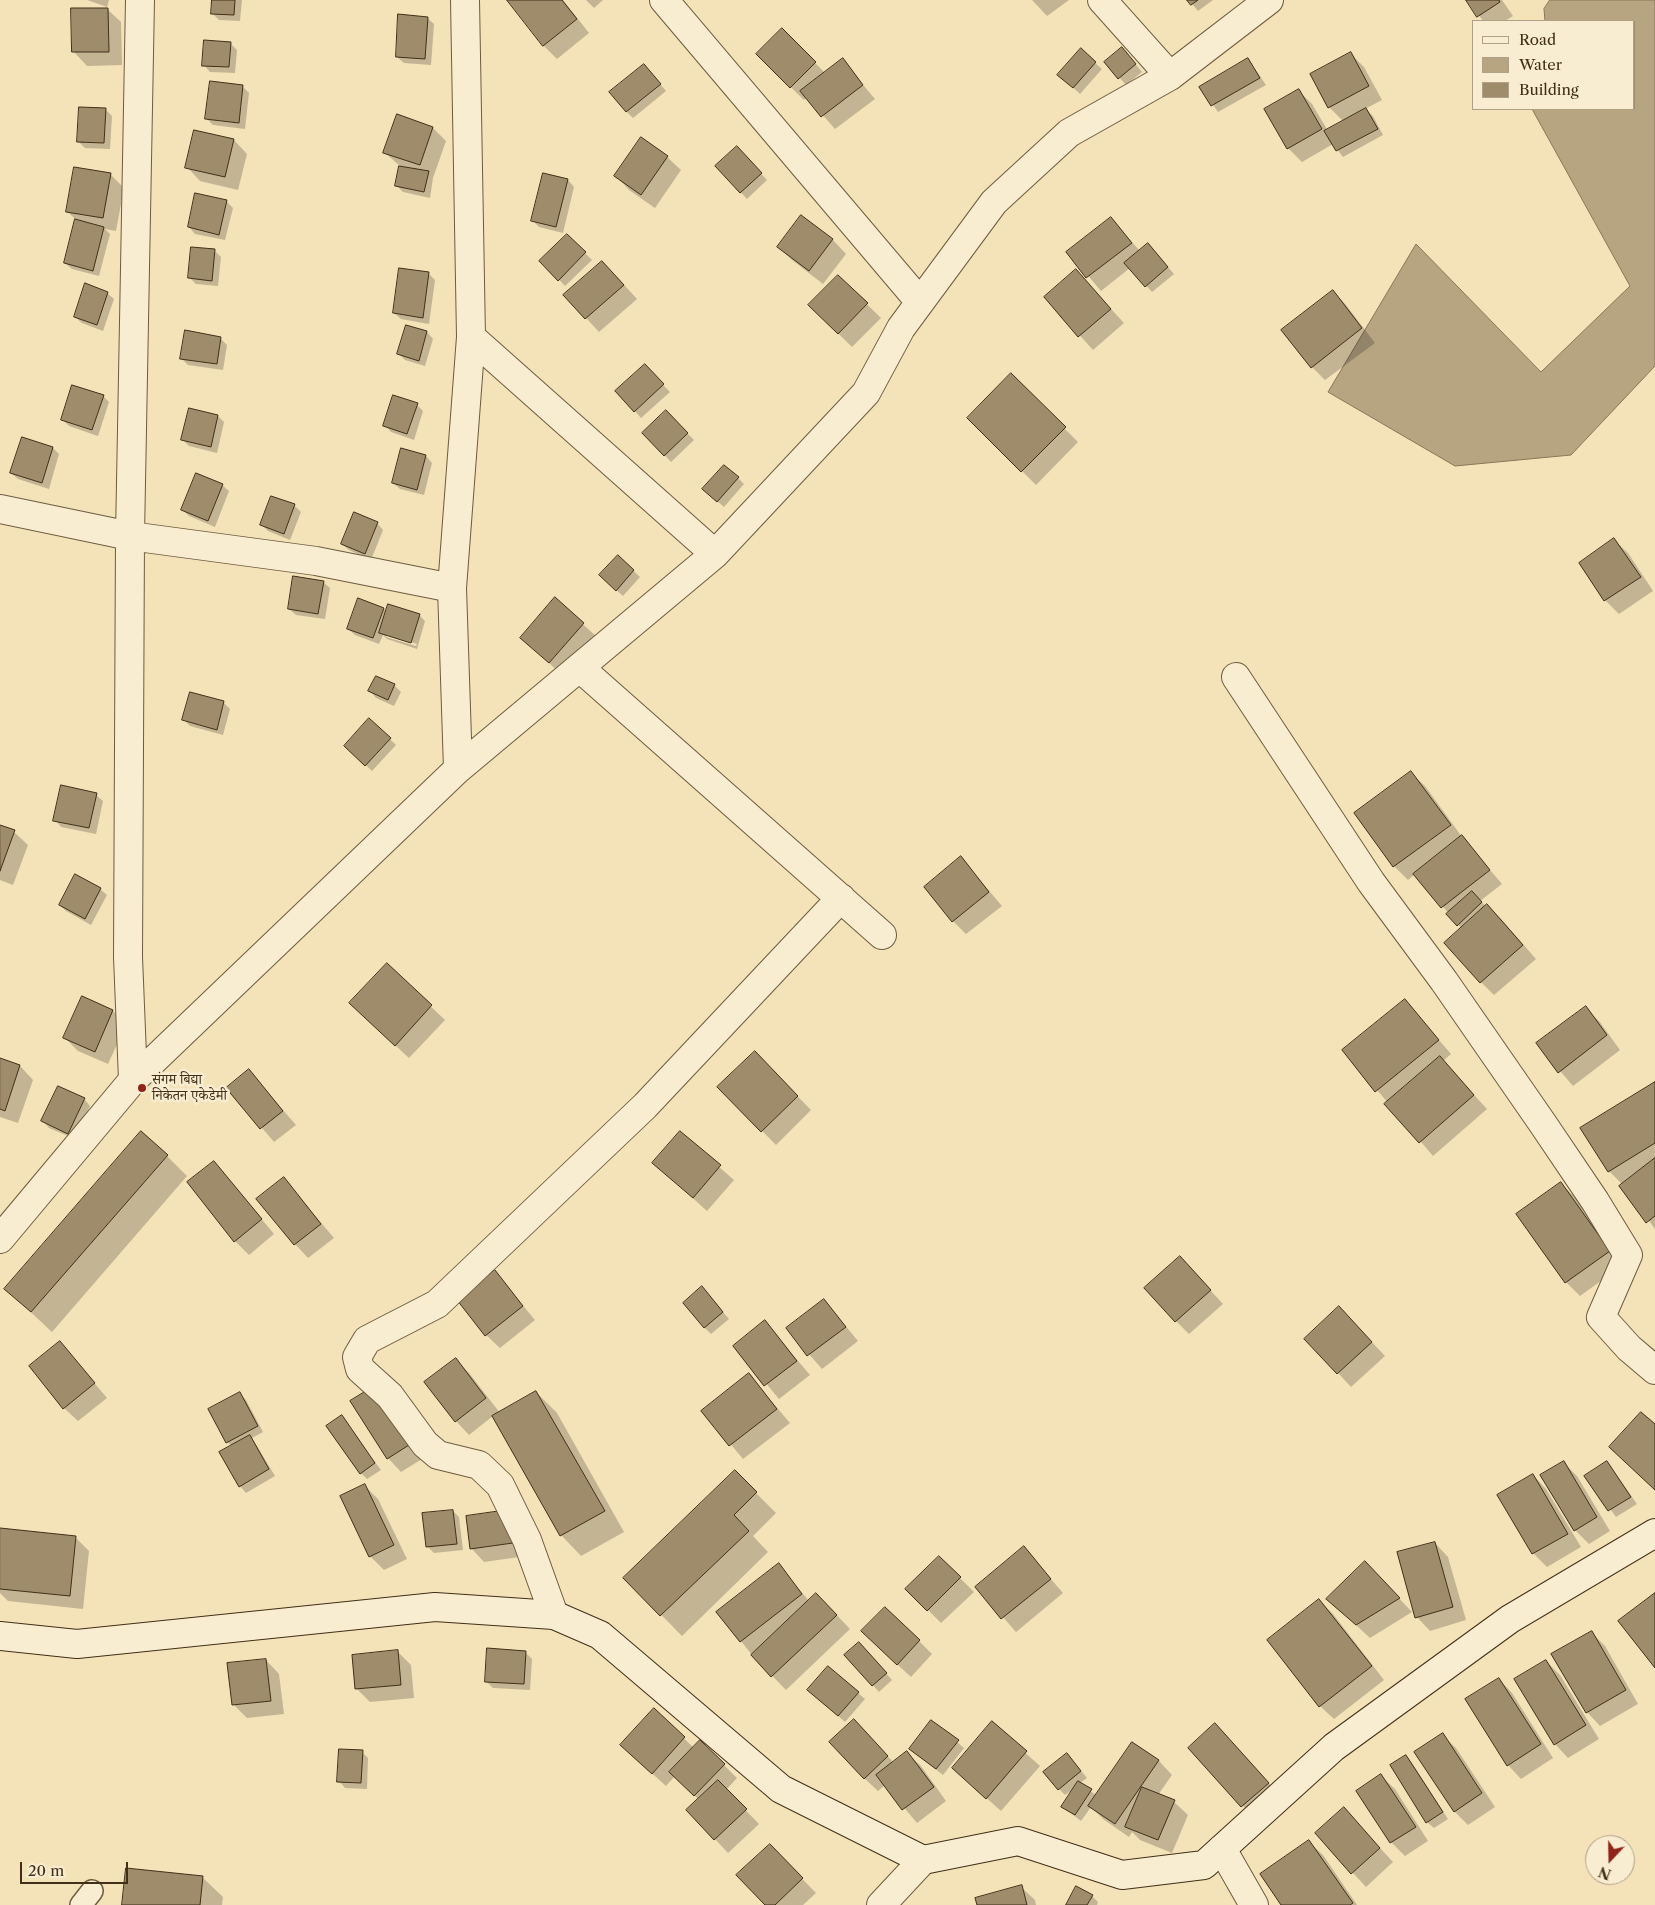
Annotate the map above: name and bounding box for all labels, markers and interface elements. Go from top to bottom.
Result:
legend [1472,20,1635,110]
text: Road [1519,30,1556,49]
text: Water [1519,55,1562,74]
text: Building [1519,80,1579,99]
place label: संगम बिद्या निकेतन एकेडेमी [152,1072,227,1104]
marker: संगम बिद्या निकेतन एकेडेमी [136,1082,148,1094]
north arrow [1585,1835,1635,1885]
scale bar [22,1852,130,1884]
text: 20 m [28,1861,64,1880]
text: N [1596,1862,1614,1884]

